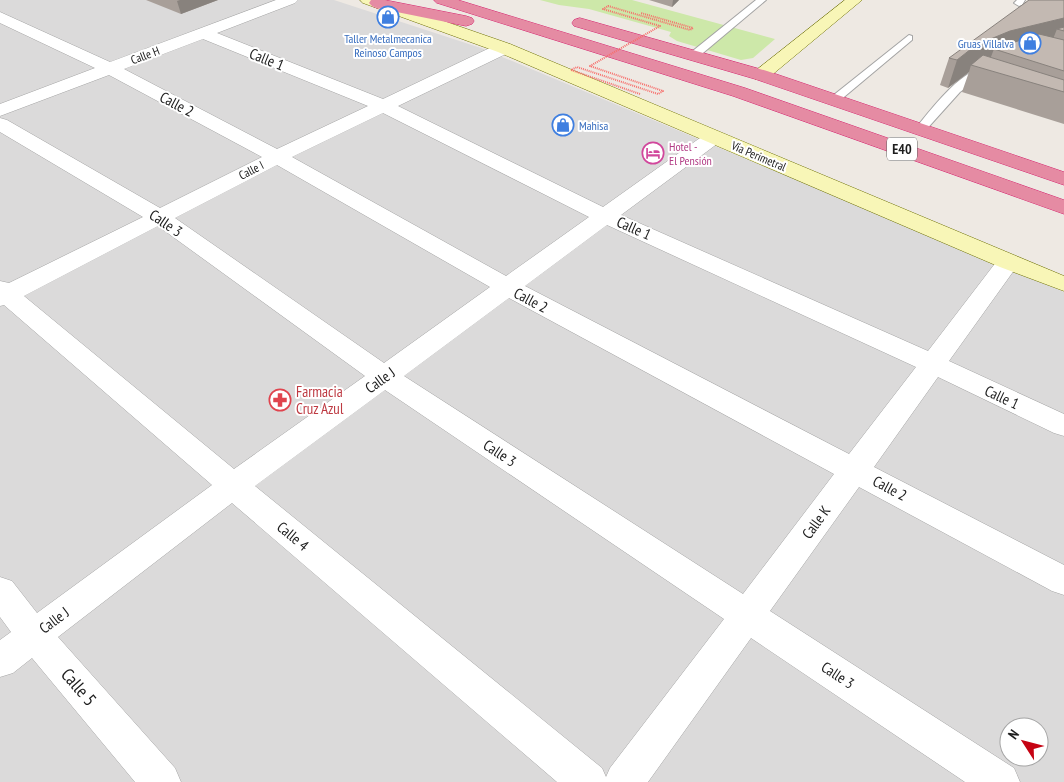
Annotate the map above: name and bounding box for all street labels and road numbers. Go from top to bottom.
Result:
street label: Calle H [128,43,162,67]
street label: Calle 1 [247,43,287,75]
street label: Calle 2 [157,87,197,121]
street label: Vía Perimetral [728,137,789,174]
road number: E40 [887,138,917,160]
street label: Calle I [236,157,266,183]
street label: Calle 3 [146,205,186,241]
street label: Calle 1 [614,212,654,244]
street label: Calle 2 [511,283,551,317]
street label: Calle J [361,363,399,397]
street label: Calle 1 [982,381,1022,413]
street label: Calle 3 [480,435,520,471]
street label: Calle 2 [870,471,910,505]
street label: Calle K [798,501,835,542]
street label: Calle 4 [273,517,313,555]
street label: Calle J [35,603,73,637]
street label: Calle 3 [818,657,858,693]
street label: Calle 5 [56,663,102,711]

